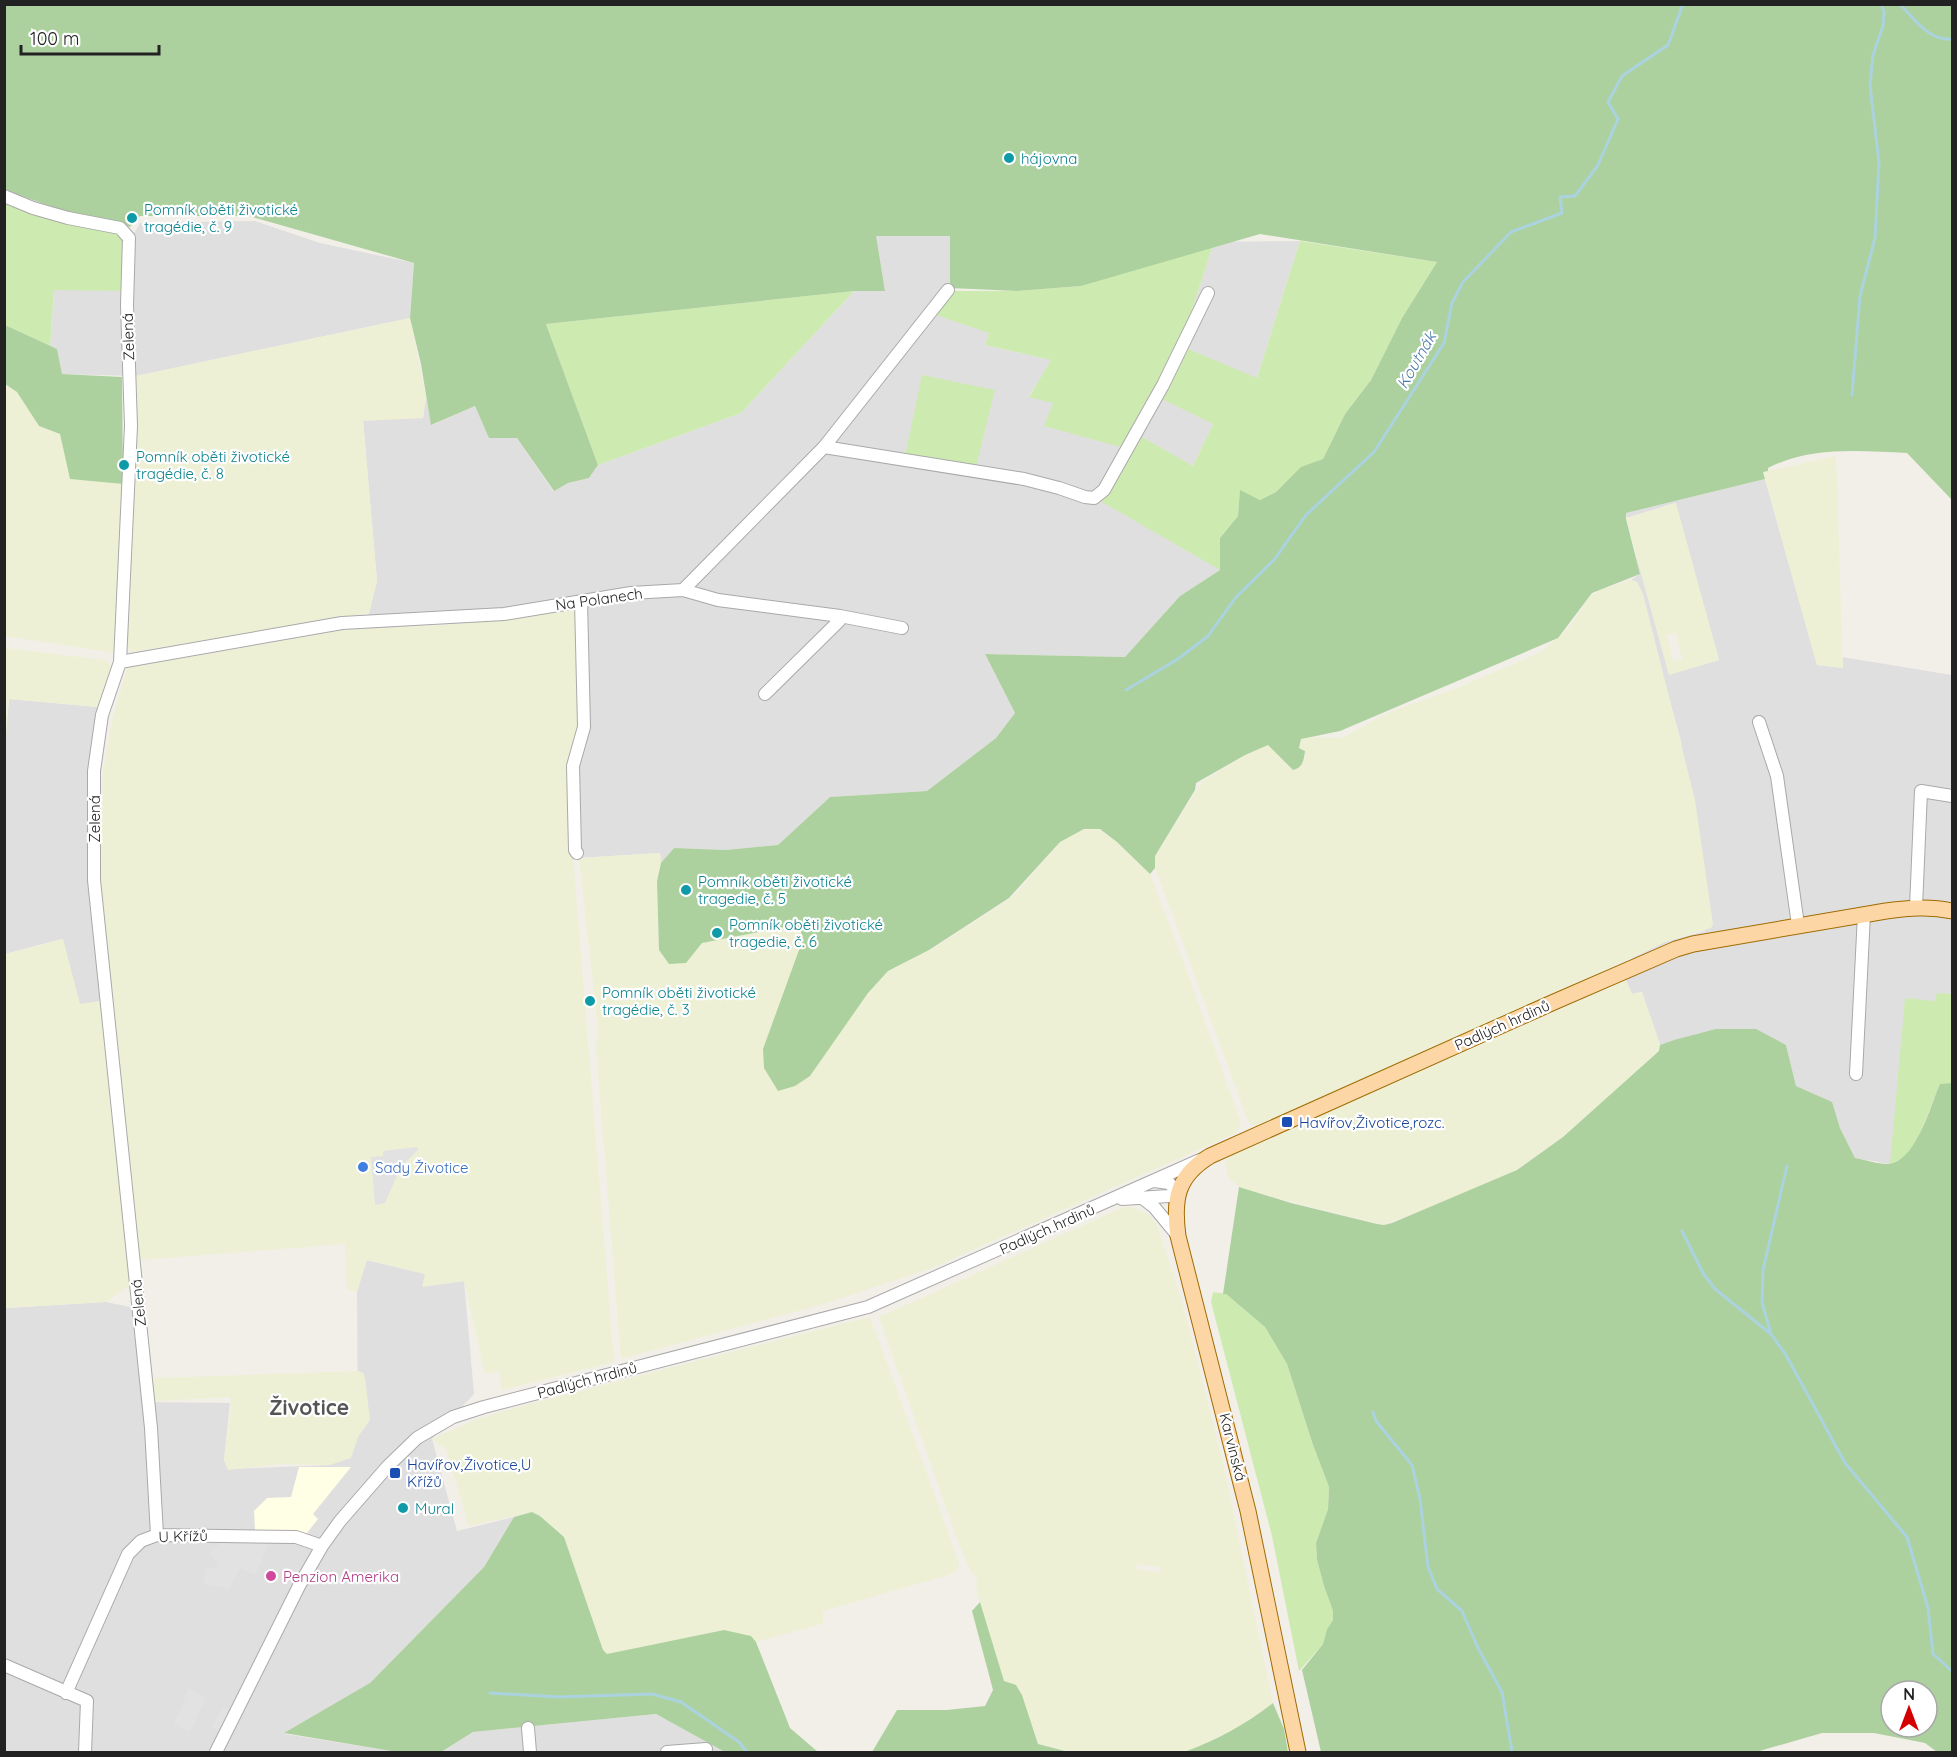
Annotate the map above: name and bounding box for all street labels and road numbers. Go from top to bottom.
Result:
street label: Zelená [118,313,138,361]
street label: Na Polanech [554,583,644,615]
street label: Zelená [85,795,104,843]
street label: Padlých hrdinů [1451,995,1553,1055]
street label: Padlých hrdinů [996,1199,1098,1259]
street label: Zelená [126,1278,150,1328]
street label: Padlých hrdinů [535,1358,639,1402]
street label: Karvinská [1215,1411,1251,1483]
street label: U Křížů [158,1526,208,1546]

